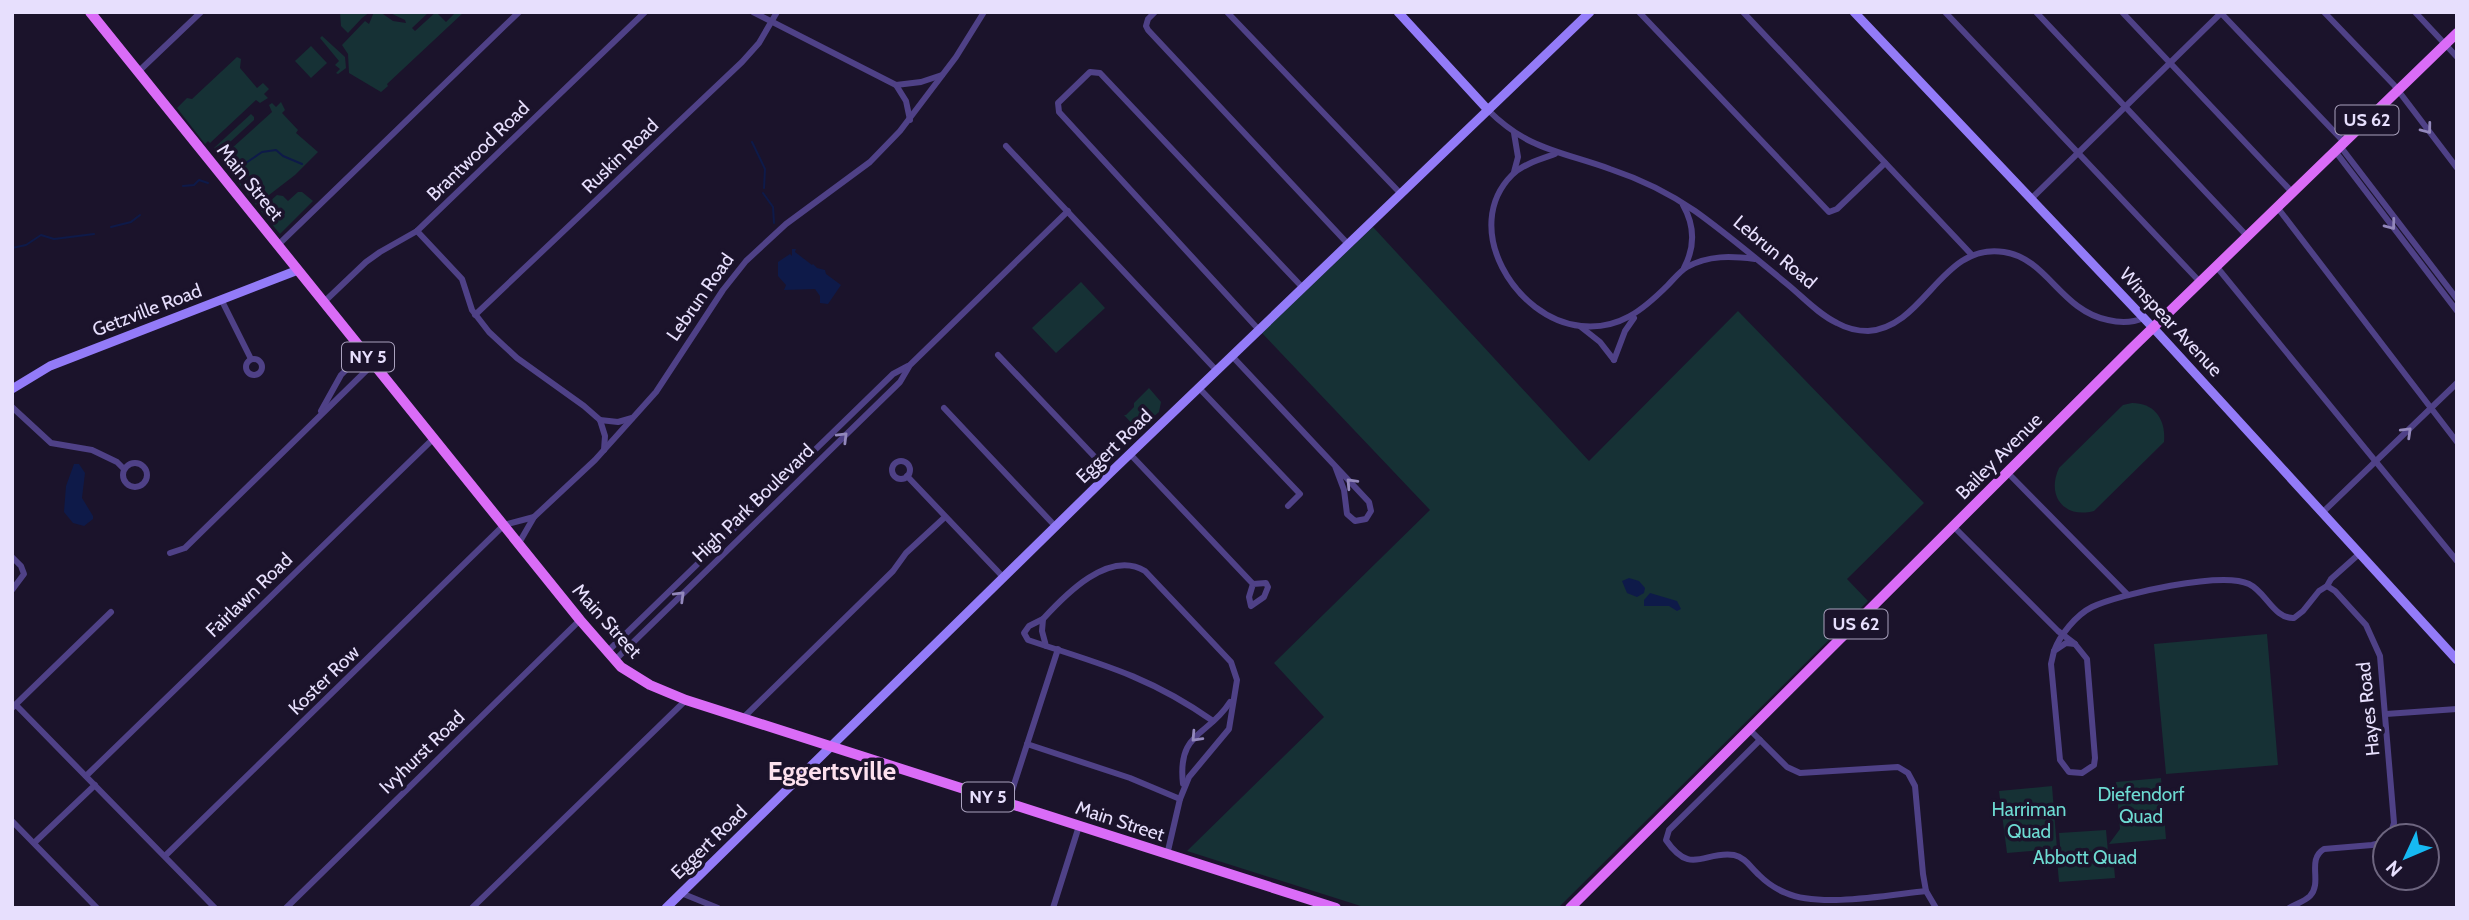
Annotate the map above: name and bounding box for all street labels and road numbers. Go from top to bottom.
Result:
street label: Brantwood Road [422,96,534,206]
road number: US 62 [2336,106,2398,134]
street label: Ruskin Road [577,114,663,198]
street label: Main Street [212,139,288,226]
street label: Lebrun Road [1729,211,1821,293]
street label: Lebrun Road [661,249,739,345]
street label: Winspear Avenue [2115,263,2227,381]
street label: Getzville Road [89,279,205,341]
road number: NY 5 [342,342,394,372]
street label: Eggert Road [1071,404,1157,488]
street label: Bailey Avenue [1951,408,2047,504]
street label: High Park Boulevard [687,439,819,567]
street label: Fairlawn Road [201,548,297,642]
street label: Main Street [568,579,647,663]
road number: US 62 [1825,610,1888,638]
street label: Koster Row [284,640,365,720]
street label: Hayes Road [2352,661,2384,757]
street label: Ivyhurst Road [375,706,469,798]
road number: NY 5 [962,782,1014,812]
street label: Main Street [1073,796,1168,846]
street label: Eggert Road [666,800,752,884]

